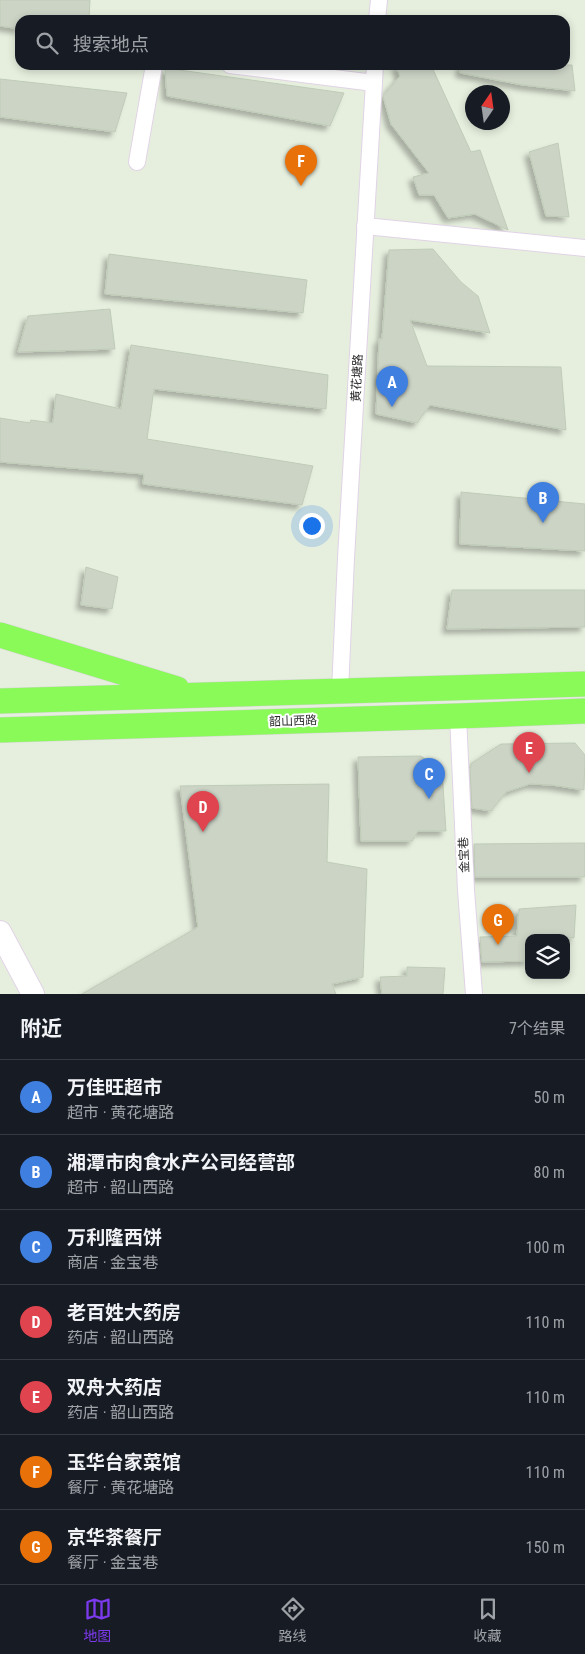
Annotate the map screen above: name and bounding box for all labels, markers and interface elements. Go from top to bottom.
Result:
search box [15,15,570,70]
icon: search [33,29,61,57]
text: 搜索地点 [73,33,149,56]
north arrow [465,85,510,130]
pin: F [285,145,317,186]
street label: 黄花塘路 [349,354,365,402]
pin: A [376,366,408,407]
pin: B [527,482,559,523]
your location [299,513,325,539]
street label: 韶山西路 [269,713,317,729]
pin: E [513,732,545,773]
pin: C [413,758,445,799]
pin: D [187,791,219,832]
street label: 金宝巷 [456,837,472,873]
pin: G [482,904,514,945]
map controls [525,934,570,979]
button: layers [525,934,570,979]
text: 附近 [20,1017,62,1041]
text: 7个结果 [509,1019,565,1038]
text: 万佳旺超市 [67,1076,162,1099]
text: A [31,1088,41,1107]
text: 50 m [533,1088,565,1107]
text: 超市 · 黄花塘路 [67,1103,174,1122]
text: 湘潭市肉食水产公司经营部 [67,1151,295,1174]
text: B [32,1163,40,1182]
text: 80 m [533,1163,565,1182]
text: 超市 · 韶山西路 [67,1178,174,1197]
text: 万利隆西饼 [67,1226,162,1249]
text: C [31,1238,41,1257]
text: 100 m [526,1238,565,1257]
text: 商店 · 金宝巷 [67,1253,158,1272]
text: 老百姓大药房 [67,1301,181,1324]
text: D [31,1313,41,1332]
text: 110 m [526,1313,565,1332]
text: 药店 · 韶山西路 [67,1328,174,1347]
text: 双舟大药店 [67,1376,162,1399]
text: E [32,1388,40,1407]
text: 110 m [526,1388,565,1407]
text: 药店 · 韶山西路 [67,1403,174,1422]
text: 玉华台家菜馆 [67,1451,181,1474]
text: F [32,1463,40,1482]
text: 110 m [526,1463,565,1482]
text: 餐厅 · 黄花塘路 [67,1478,174,1497]
text: 京华茶餐厅 [67,1526,162,1549]
text: G [31,1538,41,1557]
text: 150 m [526,1538,565,1557]
text: 餐厅 · 金宝巷 [67,1553,158,1572]
tab: 地图 [84,1595,112,1645]
tab: 路线 [279,1595,307,1645]
tab: 收藏 [474,1595,502,1645]

